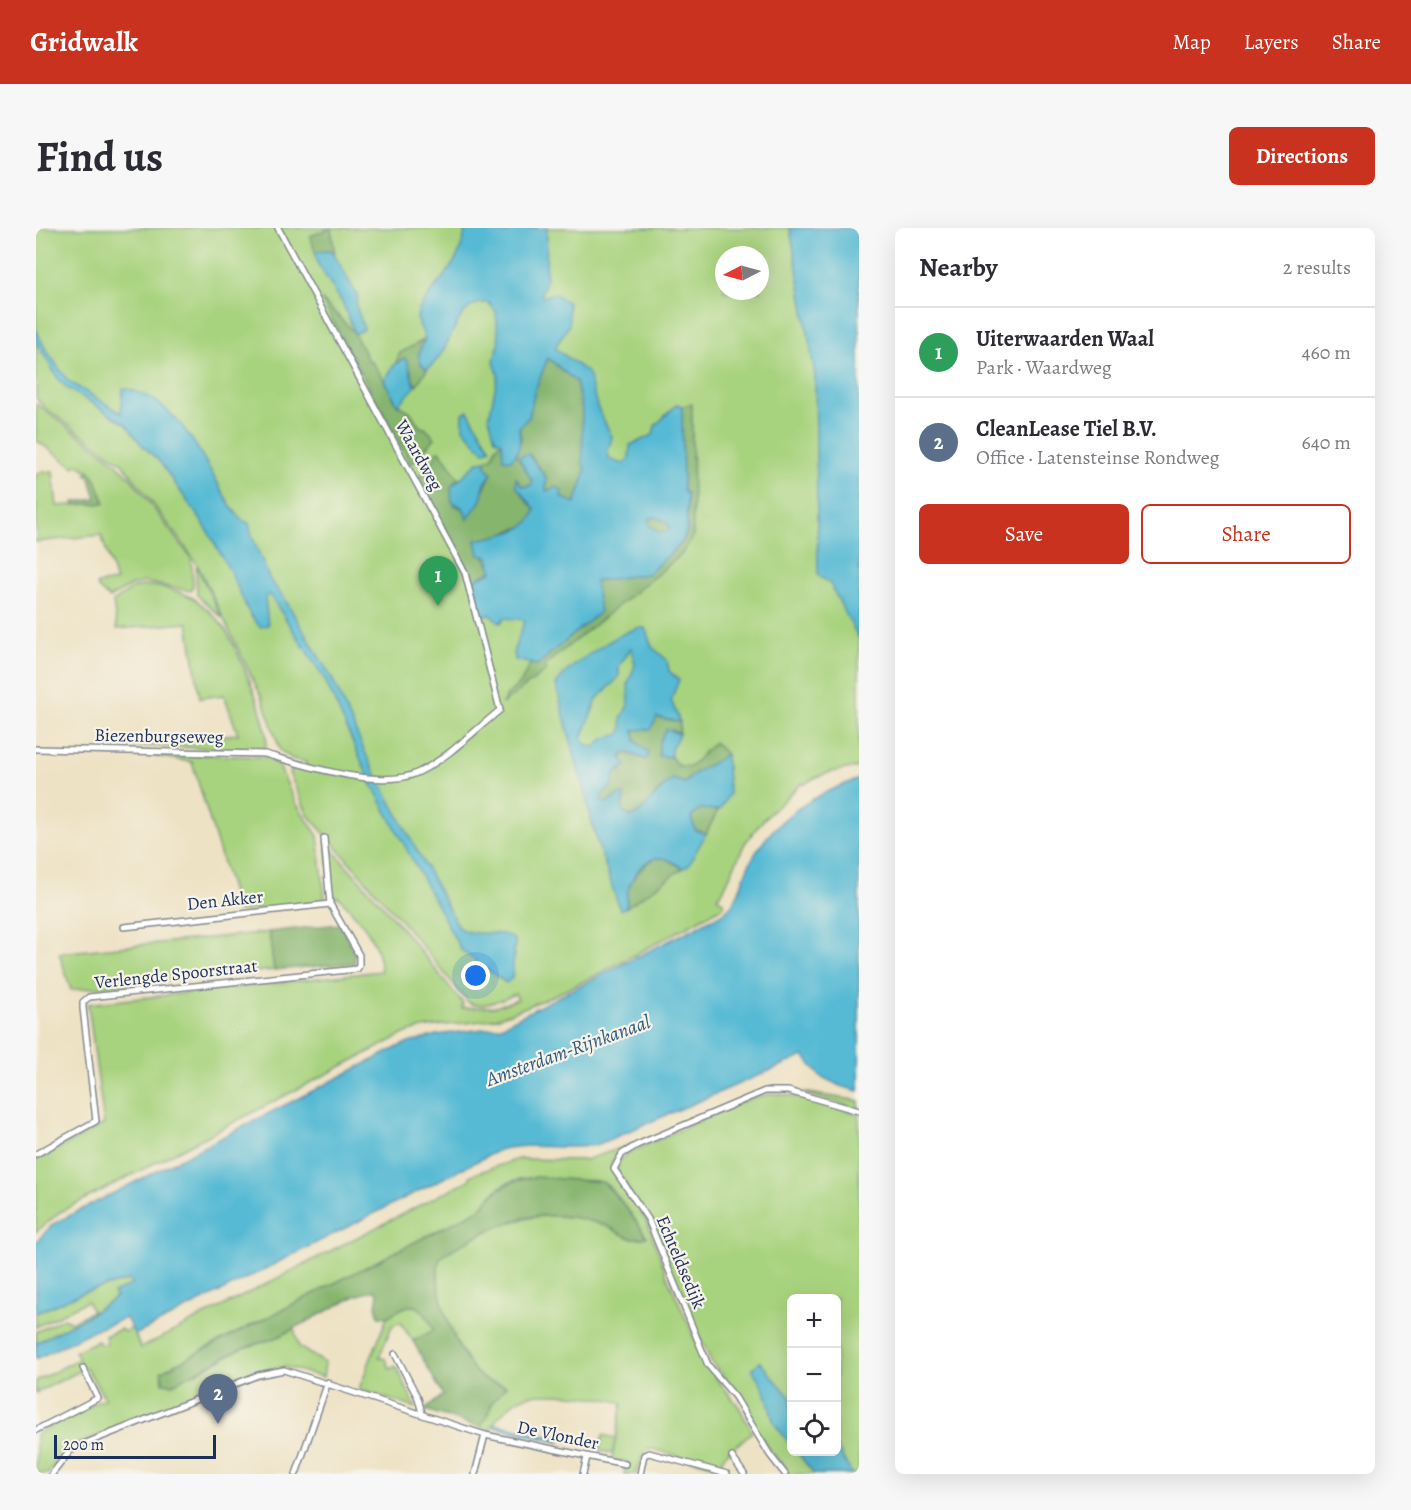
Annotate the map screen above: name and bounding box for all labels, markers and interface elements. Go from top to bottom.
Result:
text: Gridwalk [30,23,138,61]
text: Map [1172,28,1211,56]
text: Layers [1244,28,1299,56]
text: Share [1332,28,1381,56]
button: Directions [1229,127,1375,185]
text: Find us [36,128,163,185]
north arrow [715,246,769,300]
text: Nearby [919,250,998,285]
text: 2 results [1283,254,1351,281]
text: Uiterwaarden Waal [976,324,1154,354]
text: 1 [935,339,942,366]
text: 460 m [1301,339,1351,366]
text: Park · Waardweg [976,354,1112,381]
street label: Waardweg [389,414,448,495]
text: CleanLease Tiel B.V. [976,414,1157,444]
text: 2 [934,429,943,456]
text: 640 m [1301,429,1351,456]
text: Office · Latensteinse Rondweg [976,444,1220,471]
button: Save [919,504,1129,564]
button: Share [1141,504,1351,564]
pin: 1 [418,556,458,606]
street label: Biezenburgseweg [94,723,224,749]
street label: Den Akker [186,884,265,916]
street label: Verlengde Spoorstraat [92,954,259,995]
your location [461,961,490,990]
water label: Amsterdam-Rijnkanaal [481,1008,654,1093]
street label: Echteldsedijk [651,1212,711,1312]
map controls [787,1294,841,1456]
button: + [787,1294,841,1348]
button: − [787,1348,841,1402]
pin: 2 [198,1374,237,1424]
button: locate [787,1402,841,1456]
street label: De Vlonder [515,1415,601,1455]
scale bar [54,1432,216,1460]
text: 200 m [63,1434,104,1456]

